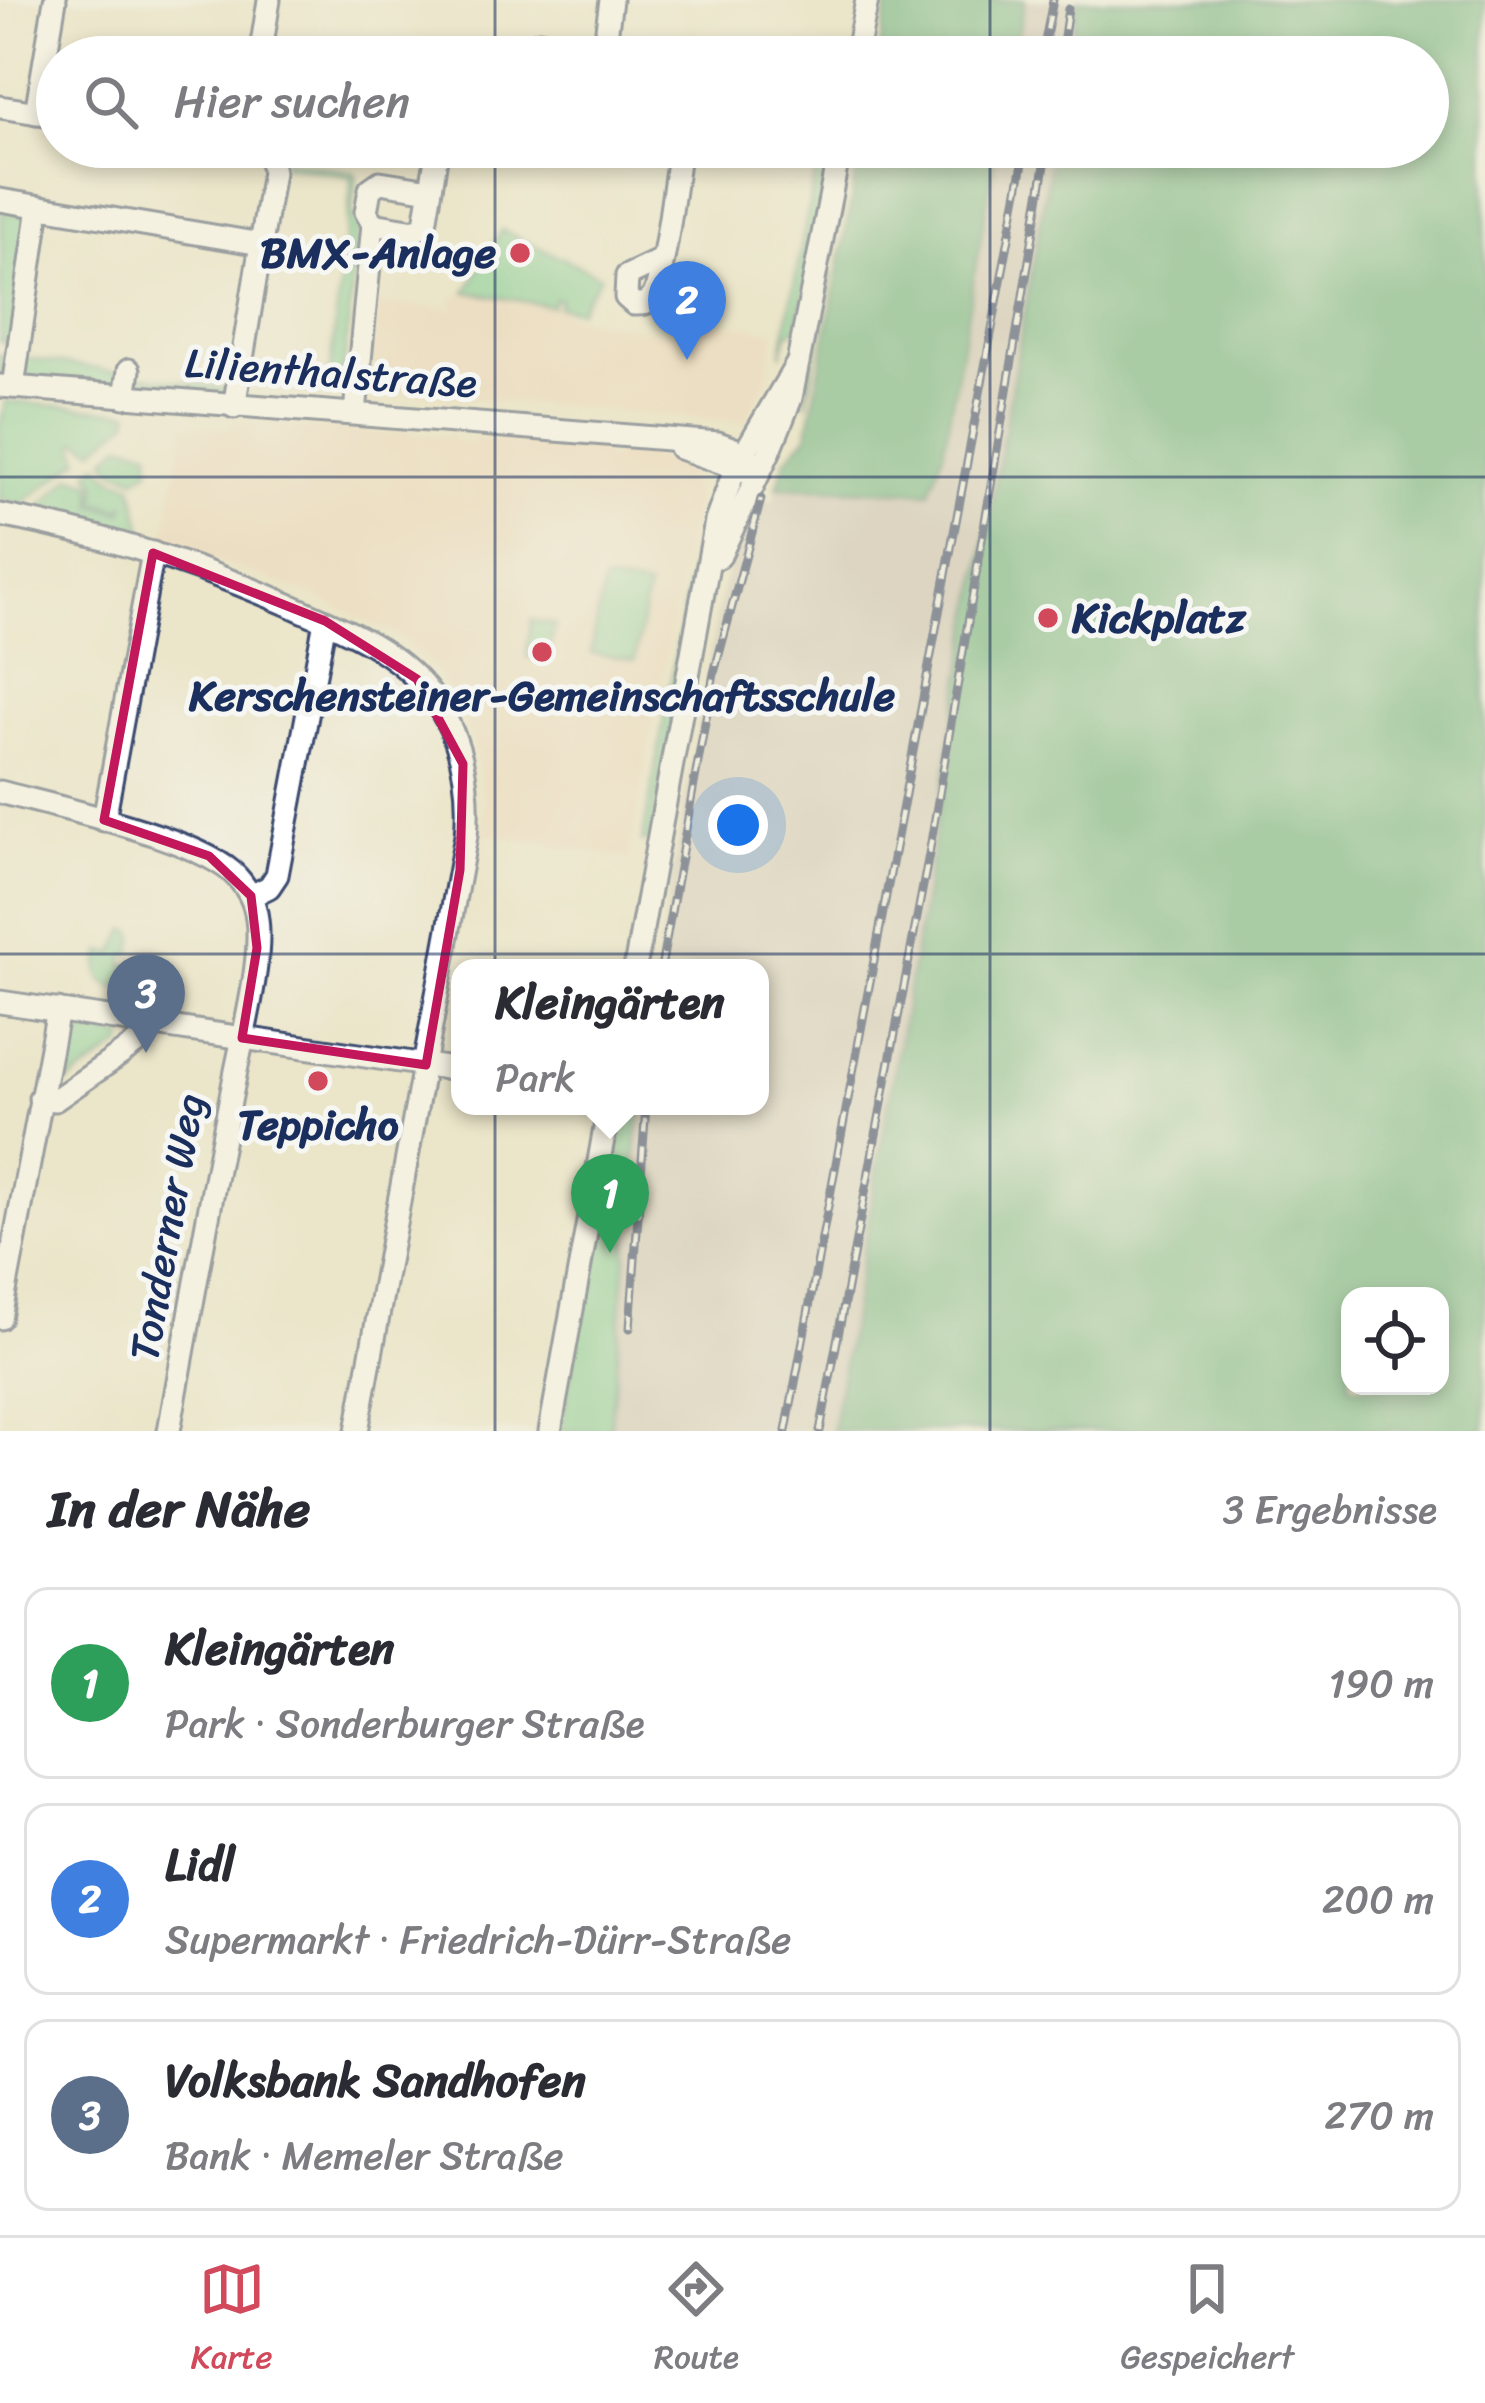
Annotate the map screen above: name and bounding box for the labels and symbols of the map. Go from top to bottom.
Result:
place label: BMX-Anlage [260,216,496,290]
marker: BMX-Anlage [507,240,533,266]
pin: 2 [648,261,726,360]
street label: Lilienthalstraße [183,326,479,420]
place label: Kickplatz [1071,581,1247,655]
marker: Kickplatz [1035,605,1061,631]
marker: Kerschensteiner-Gemeinschaftsschule [529,639,555,665]
place label: Kerschensteiner-Gemeinschaftsschule [188,659,895,733]
your location [708,795,768,855]
pin: 3 [107,954,185,1053]
marker: Teppicho [305,1068,331,1094]
street label: Tonderner Weg [107,1087,227,1367]
place label: Teppicho [238,1088,399,1162]
pin: 1 [571,1154,649,1253]

